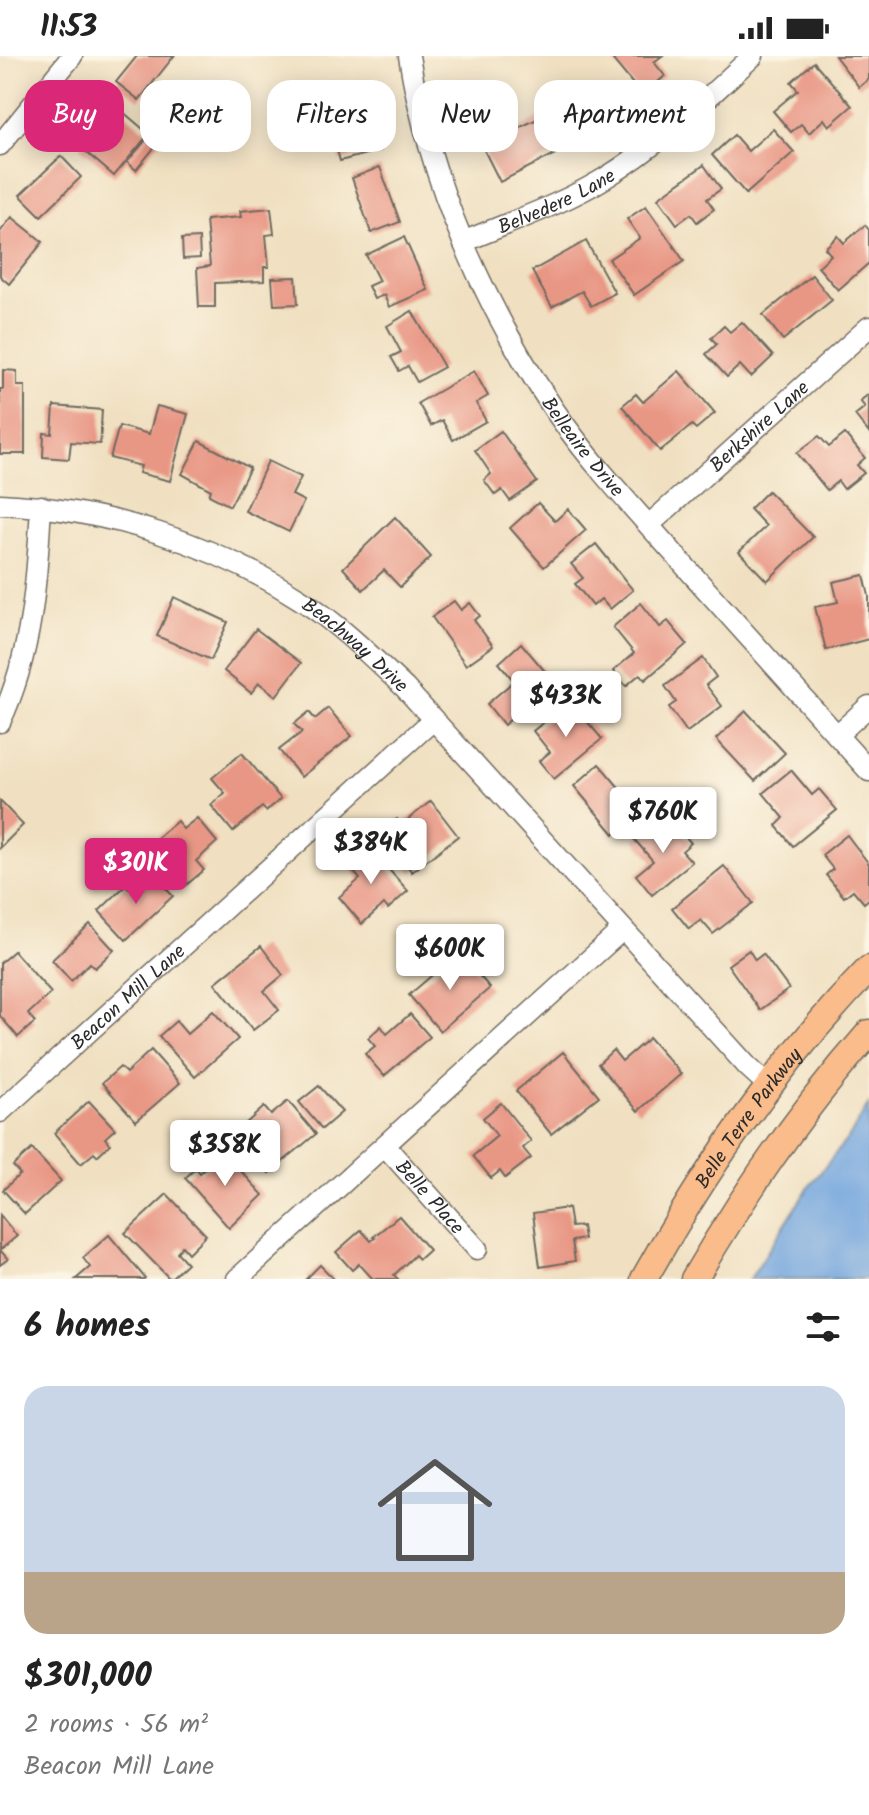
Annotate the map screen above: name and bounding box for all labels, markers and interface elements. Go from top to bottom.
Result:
text: 11:53 [40,4,97,52]
chip: Buy [24,80,124,152]
chip: Rent [140,80,251,152]
chip: Filters [267,80,396,152]
chip: New [412,80,518,152]
chip: Apartment [534,80,715,152]
street label: Belvedere Lane [494,161,623,244]
street label: Berkshire Lane [703,374,818,481]
street label: Belleaire Drive [532,391,631,505]
street label: Beachway Drive [294,590,415,701]
pin: $433K [510,671,622,739]
text: $433K [529,676,603,718]
pin: $760K [607,787,719,855]
text: $760K [628,792,698,834]
pin: $384K [315,818,427,886]
text: $384K [334,823,408,865]
pin: $301K [80,838,192,906]
text: $301K [103,843,169,885]
pin: $600K [394,924,506,992]
text: $600K [414,929,486,971]
street label: Beacon Mill Lane [64,937,194,1059]
street label: Belle Terre Parkway [688,1041,812,1196]
pin: $358K [169,1120,281,1188]
text: $358K [188,1125,262,1167]
street label: Belle Place [386,1153,471,1243]
text: 6 homes [24,1300,150,1354]
icon: filters [801,1305,845,1349]
icon: home [363,1438,507,1582]
text: $301,000 [24,1650,152,1704]
text: 2 rooms · 56 m² [24,1704,208,1746]
text: Beacon Mill Lane [24,1746,214,1788]

